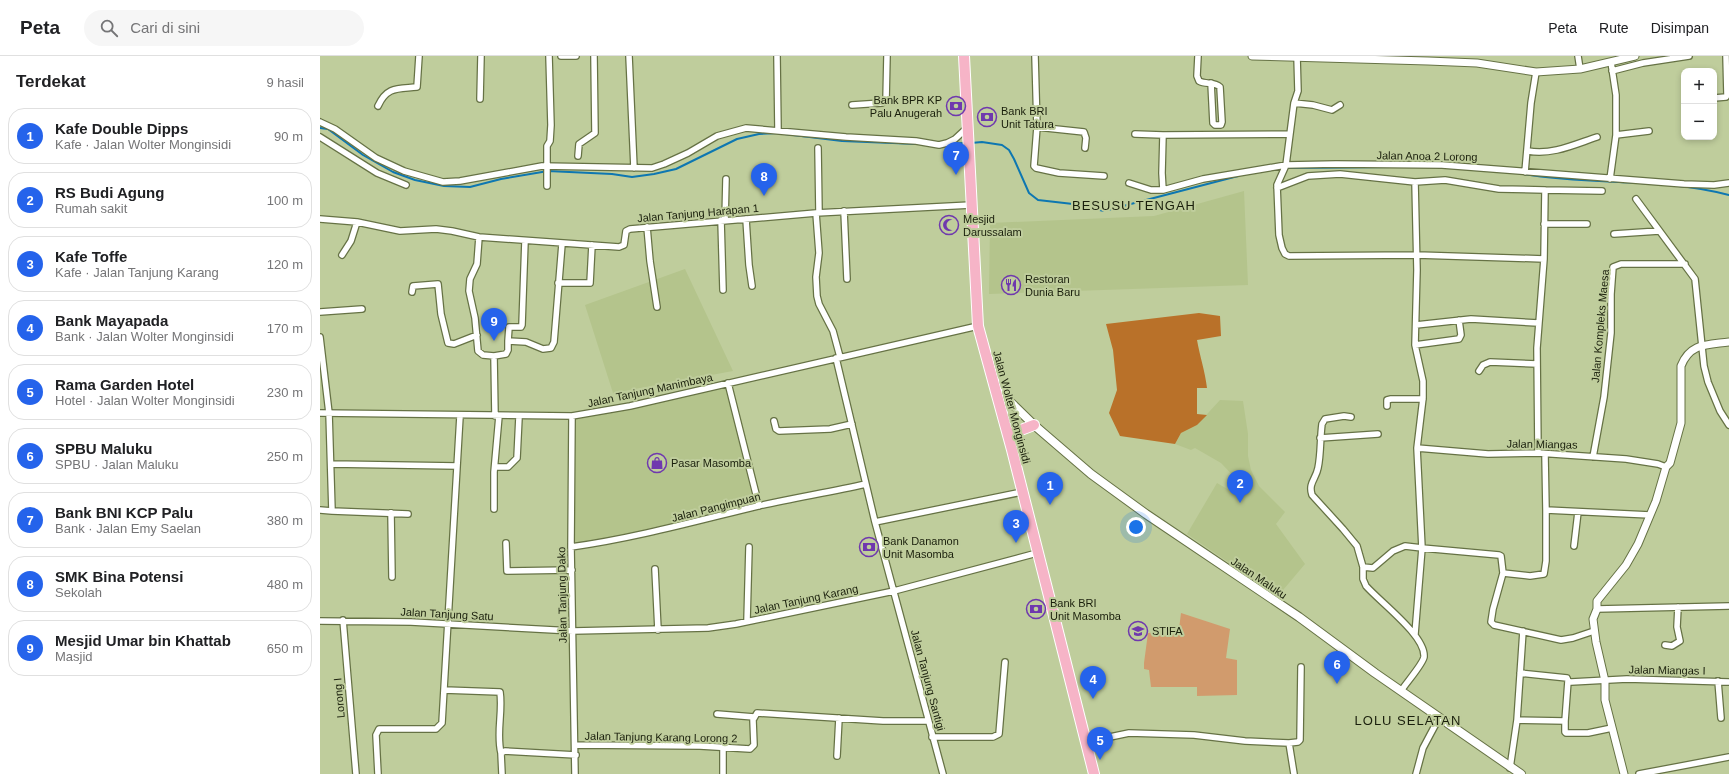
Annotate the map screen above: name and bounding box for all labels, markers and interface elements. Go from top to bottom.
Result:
search box [84,10,364,46]
text: Peta [20,17,60,38]
icon: search [98,17,120,39]
text: Cari di sini [130,19,200,36]
text: Peta [1548,20,1577,36]
text: Rute [1599,20,1629,36]
text: Disimpan [1651,20,1709,36]
map controls [1681,68,1717,140]
button: + [1681,68,1717,104]
text: Terdekat [16,72,86,91]
text: 9 hasil [266,75,304,90]
place label: Bank BPR KP Palu Anugerah [870,94,942,119]
bank icon: Bank BPR KP Palu Anugerah [945,95,967,117]
button: − [1681,104,1717,140]
place label: Bank BRI Unit Tatura [1001,105,1055,130]
bank icon: Bank BRI Unit Tatura [976,106,998,128]
text: Kafe Double Dipps [55,120,188,137]
text: 1 [26,129,34,144]
text: 90 m [274,129,303,144]
text: Kafe · Jalan Wolter Monginsidi [55,137,231,152]
pin: 7 [943,142,969,175]
street label: Jalan Anoa 2 Lorong [1376,149,1478,163]
pin: 8 [751,163,777,196]
text: RS Budi Agung [55,184,164,201]
text: 2 [26,193,34,208]
text: 100 m [267,193,303,208]
district label: BESUSU TENGAH [1072,198,1196,213]
text: Rumah sakit [55,201,127,216]
street label: Jalan Tanjung Harapan 1 [637,202,759,224]
place label: Mesjid Darussalam [963,213,1022,238]
mosque icon: Mesjid Darussalam [938,214,960,236]
text: Kafe Toffe [55,248,127,265]
text: 3 [26,257,34,272]
text: 120 m [267,257,303,272]
text: Kafe · Jalan Tanjung Karang [55,265,219,280]
street label: Jalan Kompleks Maesa [1589,268,1611,383]
place label: Restoran Dunia Baru [1025,273,1080,298]
restaurant icon: Restoran Dunia Baru [1000,274,1022,296]
pin: 9 [481,308,507,341]
text: Bank Mayapada [55,312,168,329]
text: 4 [26,321,34,336]
text: 170 m [267,321,303,336]
text: Bank · Jalan Wolter Monginsidi [55,329,234,344]
street label: Jalan Wolter Monginsidi [991,349,1033,465]
street label: Jalan Tanjung Manimbaya [586,371,715,409]
text: Rama Garden Hotel [55,376,194,393]
text: 5 [26,385,34,400]
text: 230 m [267,385,303,400]
text: Hotel · Jalan Wolter Monginsidi [55,393,235,408]
street label: Jalan Miangas [1506,437,1578,451]
text: SPBU Maluku [55,440,153,457]
text: 6 [26,449,34,464]
text: 250 m [267,449,303,464]
shop icon: Pasar Masomba [646,452,668,474]
text: SPBU · Jalan Maluku [55,457,179,472]
place label: Pasar Masomba [671,457,752,469]
pin: 2 [1227,470,1253,503]
pin: 1 [1037,472,1063,505]
street label: Jalan Pangimpuan [670,490,762,524]
text: Bank BNI KCP Palu [55,504,193,521]
pin: 3 [1003,510,1029,543]
text: 7 [26,513,34,528]
text: 380 m [267,513,303,528]
your location [1126,517,1146,537]
text: Bank · Jalan Emy Saelan [55,521,201,536]
place label: Bank Danamon Unit Masomba [883,535,959,560]
bank icon: Bank Danamon Unit Masomba [858,536,880,558]
street label: Jalan Tanjung Dako [555,547,569,643]
street label: Jalan Maluku [1229,555,1289,601]
text: SMK Bina Potensi [55,568,183,585]
text: 8 [26,577,34,592]
text: 480 m [267,577,303,592]
street label: Jalan Tanjung Karang [753,582,859,616]
text: Sekolah [55,585,102,600]
place label: Bank BRI Unit Masomba [1050,597,1122,622]
bank icon: Bank BRI Unit Masomba [1025,598,1047,620]
street label: Jalan Tanjung Satu [400,606,494,622]
school or university icon: STIFA [1127,620,1149,642]
place label: STIFA [1152,625,1183,637]
street label: Jalan Tanjung Santigi [909,628,947,732]
text: Mesjid Umar bin Khattab [55,632,231,649]
text: 9 [26,641,34,656]
text: 650 m [267,641,303,656]
text: Masjid [55,649,93,664]
pin: 6 [1324,651,1350,684]
street label: Jalan Miangas I [1628,663,1706,677]
pin: 4 [1080,666,1106,699]
street label: Lorong I [331,677,347,719]
district label: LOLU SELATAN [1355,713,1461,728]
pin: 5 [1087,727,1113,760]
street label: Jalan Tanjung Karang Lorong 2 [585,730,737,744]

